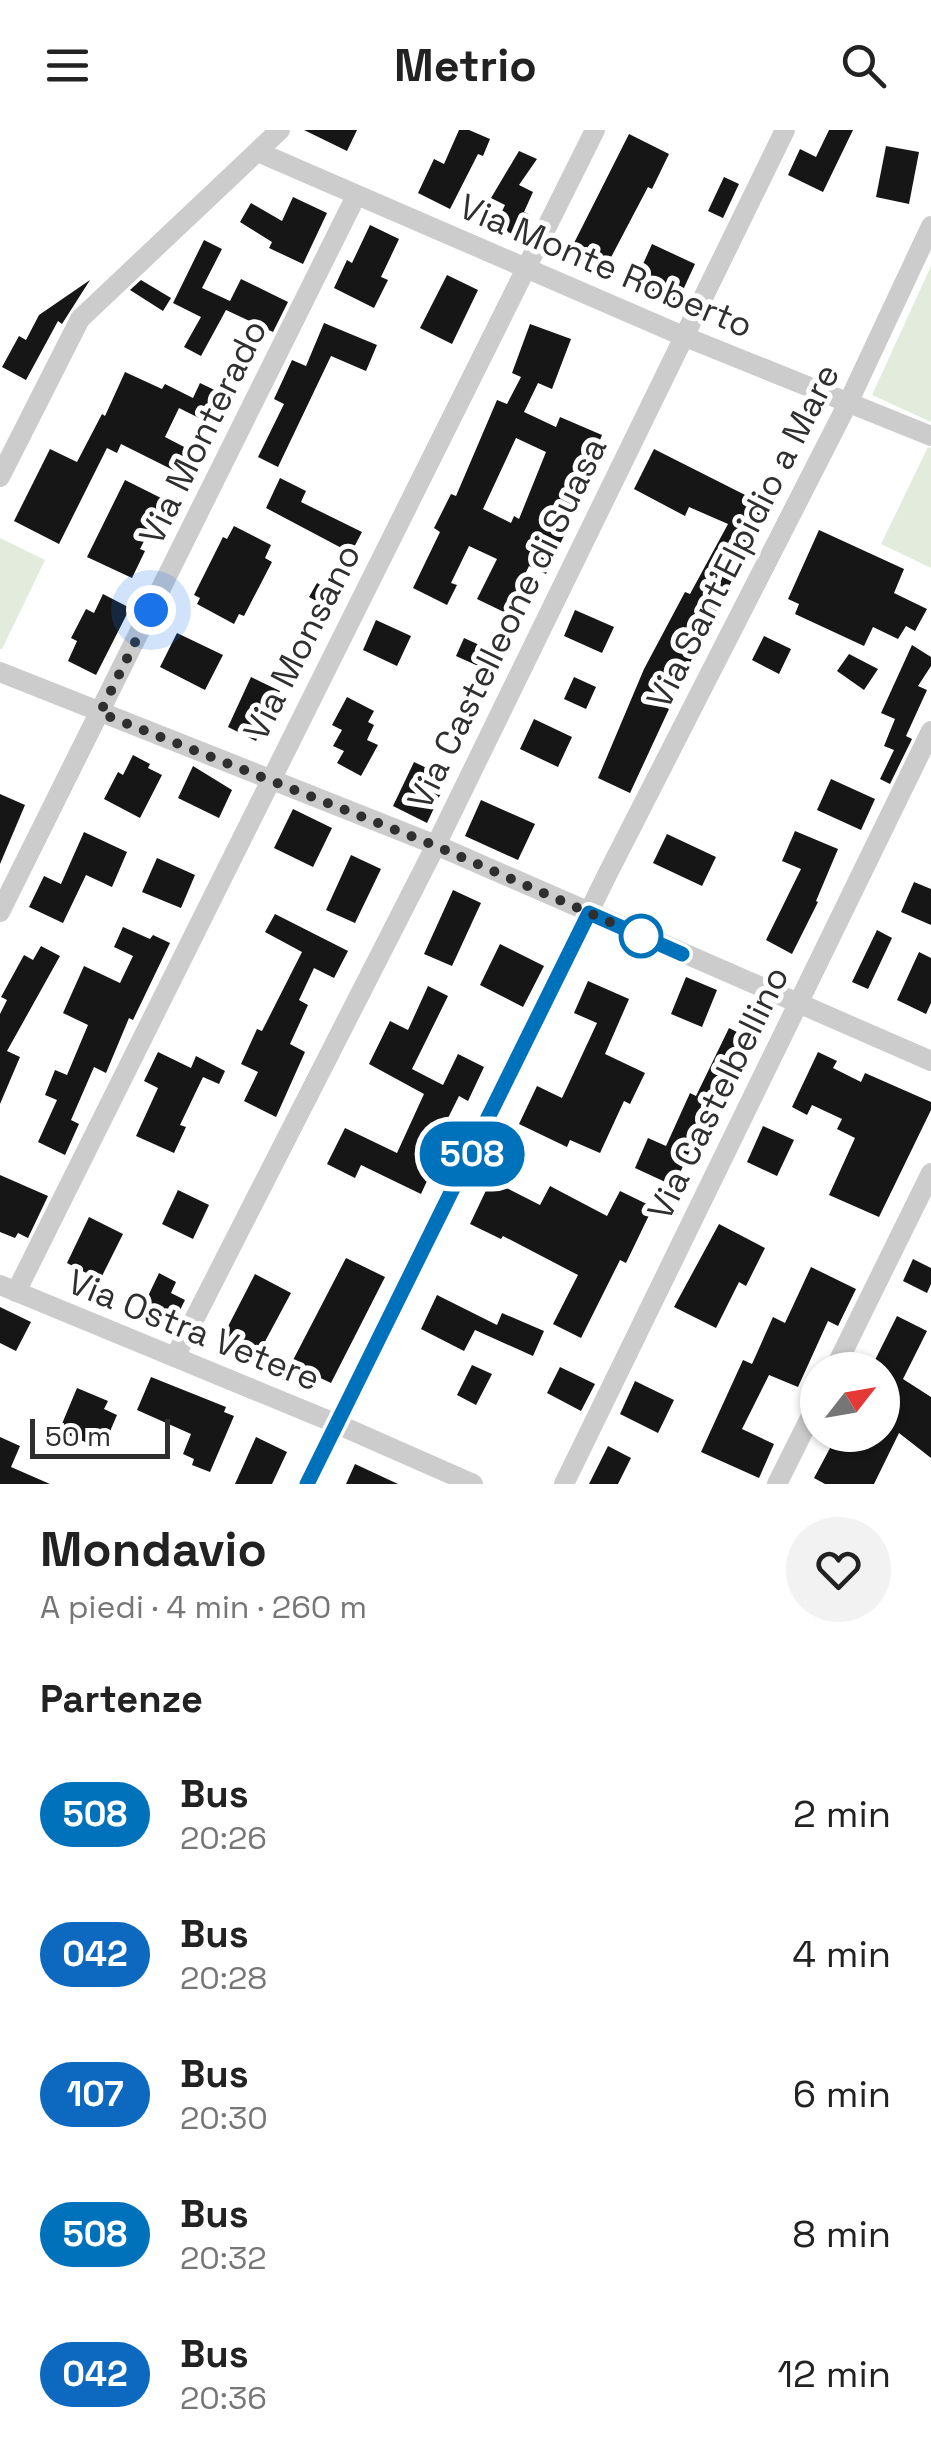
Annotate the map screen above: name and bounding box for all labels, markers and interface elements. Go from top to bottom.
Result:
text: Metrio [394,37,537,94]
icon: menu [40,38,95,93]
icon: search [836,38,891,93]
street label: Via Monte Roberto [453,184,759,348]
street label: Via Monterado [130,312,276,552]
street label: Via Sant'Elpidio a Mare [637,356,849,716]
street label: Via Castelleone di Suasa [398,430,616,816]
street label: Via Monsano [234,537,370,747]
your location [126,585,176,635]
unlabelled marker [620,915,662,957]
street label: Via Castelbellino [638,959,798,1227]
line badge: 508 [414,1122,530,1186]
text: 508 [440,1132,504,1176]
street label: Via Ostra Vetere [61,1259,327,1401]
north arrow [800,1352,900,1452]
map controls [800,1352,900,1452]
scale bar [30,1414,170,1458]
text: 50 m [45,1418,111,1454]
button: heart [786,1517,891,1622]
text: Mondavio [40,1519,267,1580]
text: A piedi · 4 min · 260 m [40,1587,367,1627]
text: Partenze [40,1675,203,1723]
text: Bus [180,1770,249,1818]
text: 2 min [793,1790,891,1838]
text: 508 [63,1792,127,1836]
text: 20:26 [180,1818,267,1858]
text: Bus [180,1910,249,1958]
text: 4 min [792,1930,891,1978]
text: 042 [62,1932,128,1976]
text: 20:28 [180,1958,267,1998]
text: Bus [180,2050,249,2098]
text: 6 min [793,2070,891,2118]
text: 107 [66,2072,124,2116]
text: 20:30 [180,2098,268,2138]
text: Bus [180,2190,249,2238]
text: 8 min [792,2210,891,2258]
text: 508 [63,2212,127,2256]
text: 20:32 [180,2238,267,2278]
text: Bus [180,2330,249,2378]
text: 12 min [777,2350,891,2398]
text: 042 [62,2352,128,2396]
text: 20:36 [180,2378,267,2418]

